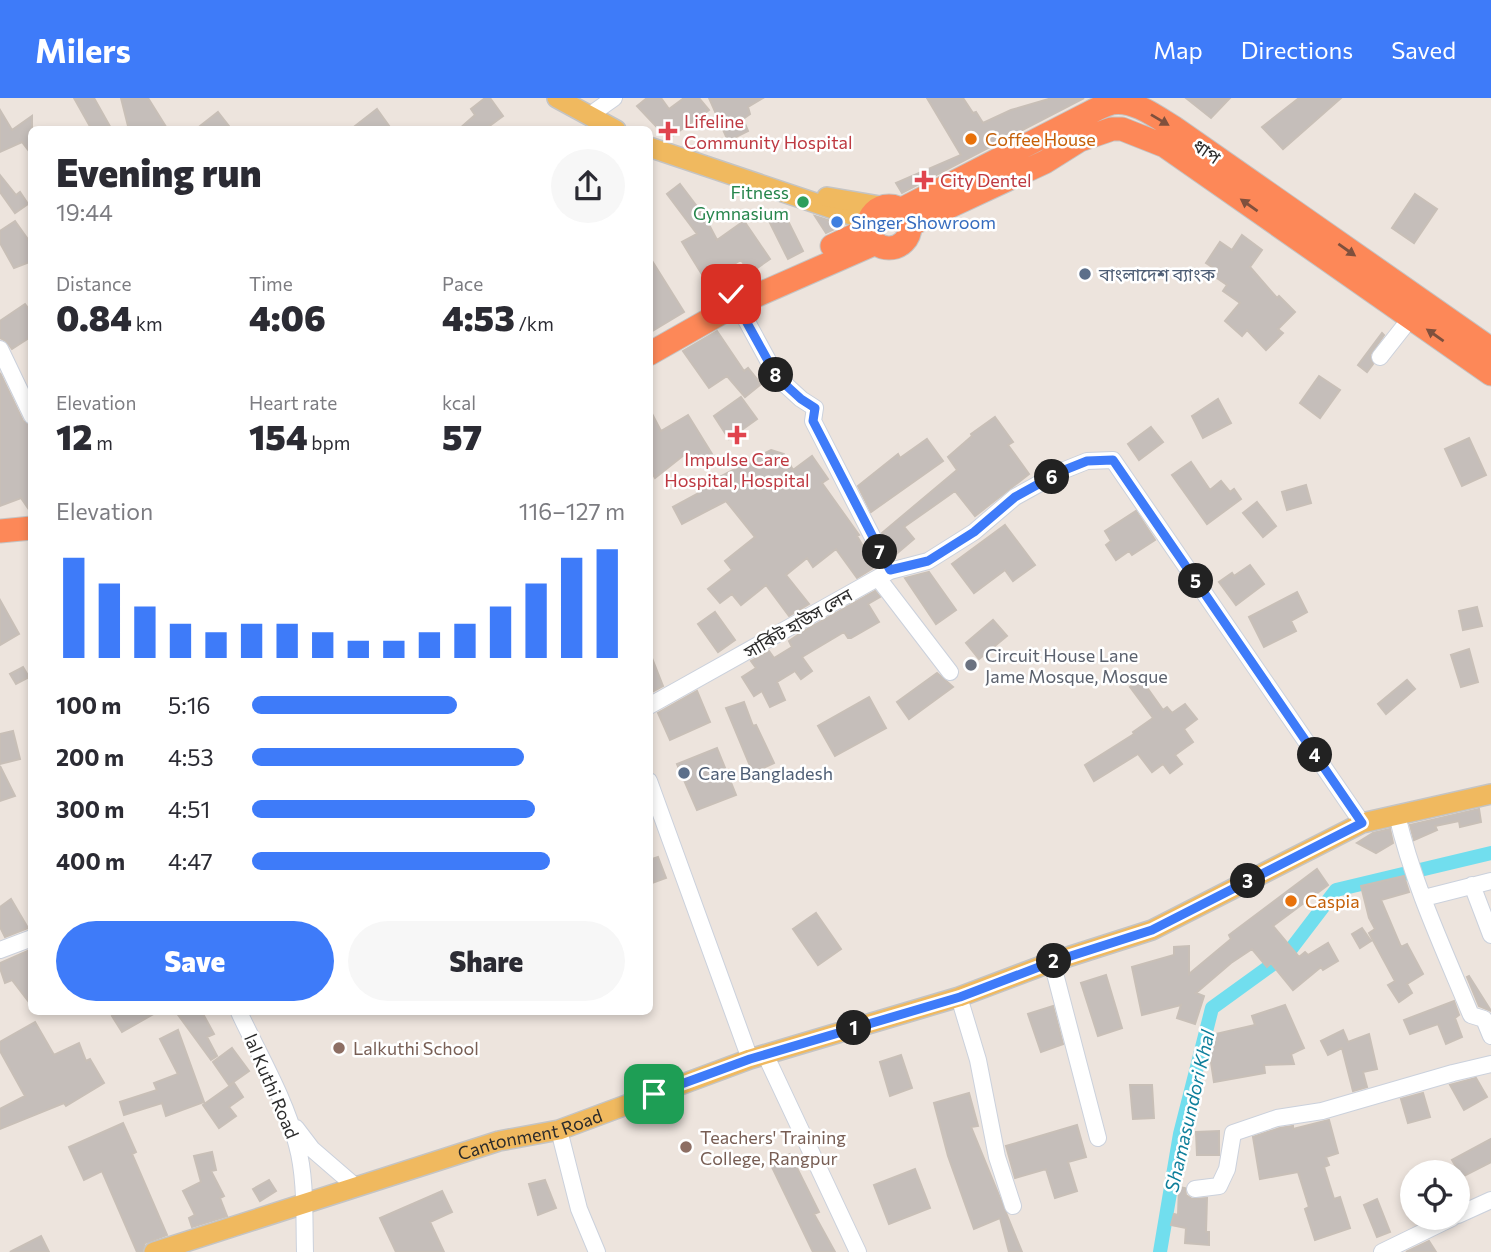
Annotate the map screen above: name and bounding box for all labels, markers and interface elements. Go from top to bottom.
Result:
text: Milers [35,29,131,70]
text: Map [1153,35,1203,64]
text: Directions [1241,35,1353,64]
text: Saved [1391,35,1456,64]
place label: Lifeline Community Hospital [684,110,853,153]
one-way arrow [1151,113,1170,126]
marker: Lifeline Community Hospital [658,121,678,141]
place label: Coffee House [985,128,1096,150]
marker: Coffee House [963,131,979,147]
street label: ধাপ [1189,134,1226,169]
text: Evening run [56,148,262,195]
button: share [551,149,625,223]
place label: City Dentel [940,169,1031,191]
marker: City Dentel [914,170,934,190]
place label: Fitness Gymnasium [693,181,789,224]
marker: Fitness Gymnasium [795,194,811,210]
text: 19:44 [56,198,113,226]
one-way arrow [1240,198,1258,212]
place label: Singer Showroom [851,211,996,233]
marker: Singer Showroom [829,214,845,230]
one-way arrow [1338,243,1356,257]
place label: বাংলাদেশ ব্যাংক [1098,263,1216,285]
pin [701,264,761,324]
marker: বাংলাদেশ ব্যাংক [1077,266,1093,282]
text: Distance [56,272,132,295]
text: Time [249,272,293,295]
text: Pace [442,272,483,295]
icon: check [712,275,750,313]
text: 0.84 [56,295,132,338]
text: 4:06 [249,295,326,338]
text: 4:53 [442,295,515,338]
text: km [132,312,163,335]
text: /km [515,312,554,335]
one-way arrow [1426,328,1444,342]
pin: 8 [758,358,794,392]
text: 8 [770,363,781,386]
text: Elevation [56,391,136,414]
text: Heart rate [249,391,337,414]
text: kcal [442,391,476,414]
text: 12 [56,414,93,457]
text: 154 [249,414,308,457]
text: 57 [442,414,482,457]
marker: Impulse Care Hospital, Hospital [727,425,747,445]
text: m [93,431,113,454]
text: bpm [308,431,350,454]
place label: Impulse Care Hospital, Hospital [664,448,810,491]
pin: 6 [1034,460,1070,494]
text: 6 [1046,465,1057,488]
text: Elevation [56,497,153,525]
text: 116–127 m [519,497,625,525]
pin: 7 [862,534,898,570]
text: 7 [874,540,885,563]
pin: 5 [1178,564,1214,598]
text: 5 [1190,569,1201,592]
street label: সার্কিট হাউস লেন [739,583,857,663]
place label: Circuit House Lane Jame Mosque, Mosque [985,644,1168,687]
marker: Circuit House Lane Jame Mosque, Mosque [963,657,979,673]
text: 100 m [56,691,121,719]
text: 5:16 [168,691,210,719]
pin: 4 [1298,738,1332,772]
text: 200 m [56,743,124,771]
text: 4:53 [168,743,214,771]
text: 4 [1309,743,1320,766]
place label: Care Bangladesh [698,762,833,784]
marker: Care Bangladesh [676,765,692,781]
text: 300 m [56,795,124,823]
text: 4:51 [168,795,210,823]
text: 400 m [56,847,125,875]
text: 4:47 [168,847,213,875]
pin: 3 [1230,864,1266,898]
text: 3 [1242,869,1253,892]
place label: Caspia [1305,890,1360,912]
marker: Caspia [1283,893,1299,909]
button: Save [56,921,334,1001]
button: Share [348,921,625,1001]
pin: 2 [1036,944,1072,978]
text: 2 [1048,949,1059,972]
pin: 1 [836,1010,872,1046]
text: 1 [849,1016,858,1039]
water label: Shamasundori Khal [1159,1027,1219,1194]
street label: lal Kuthi Road [240,1030,304,1142]
place label: Lalkuthi School [353,1037,479,1059]
marker: Lalkuthi School [331,1040,347,1056]
pin [624,1064,684,1124]
icon: arrive [635,1075,673,1113]
street label: Cantonment Road [455,1104,605,1165]
place label: Teachers' Training College, Rangpur [700,1126,846,1169]
marker: Teachers' Training College, Rangpur [678,1139,694,1155]
map controls [1400,1160,1470,1230]
button: locate [1400,1160,1470,1230]

